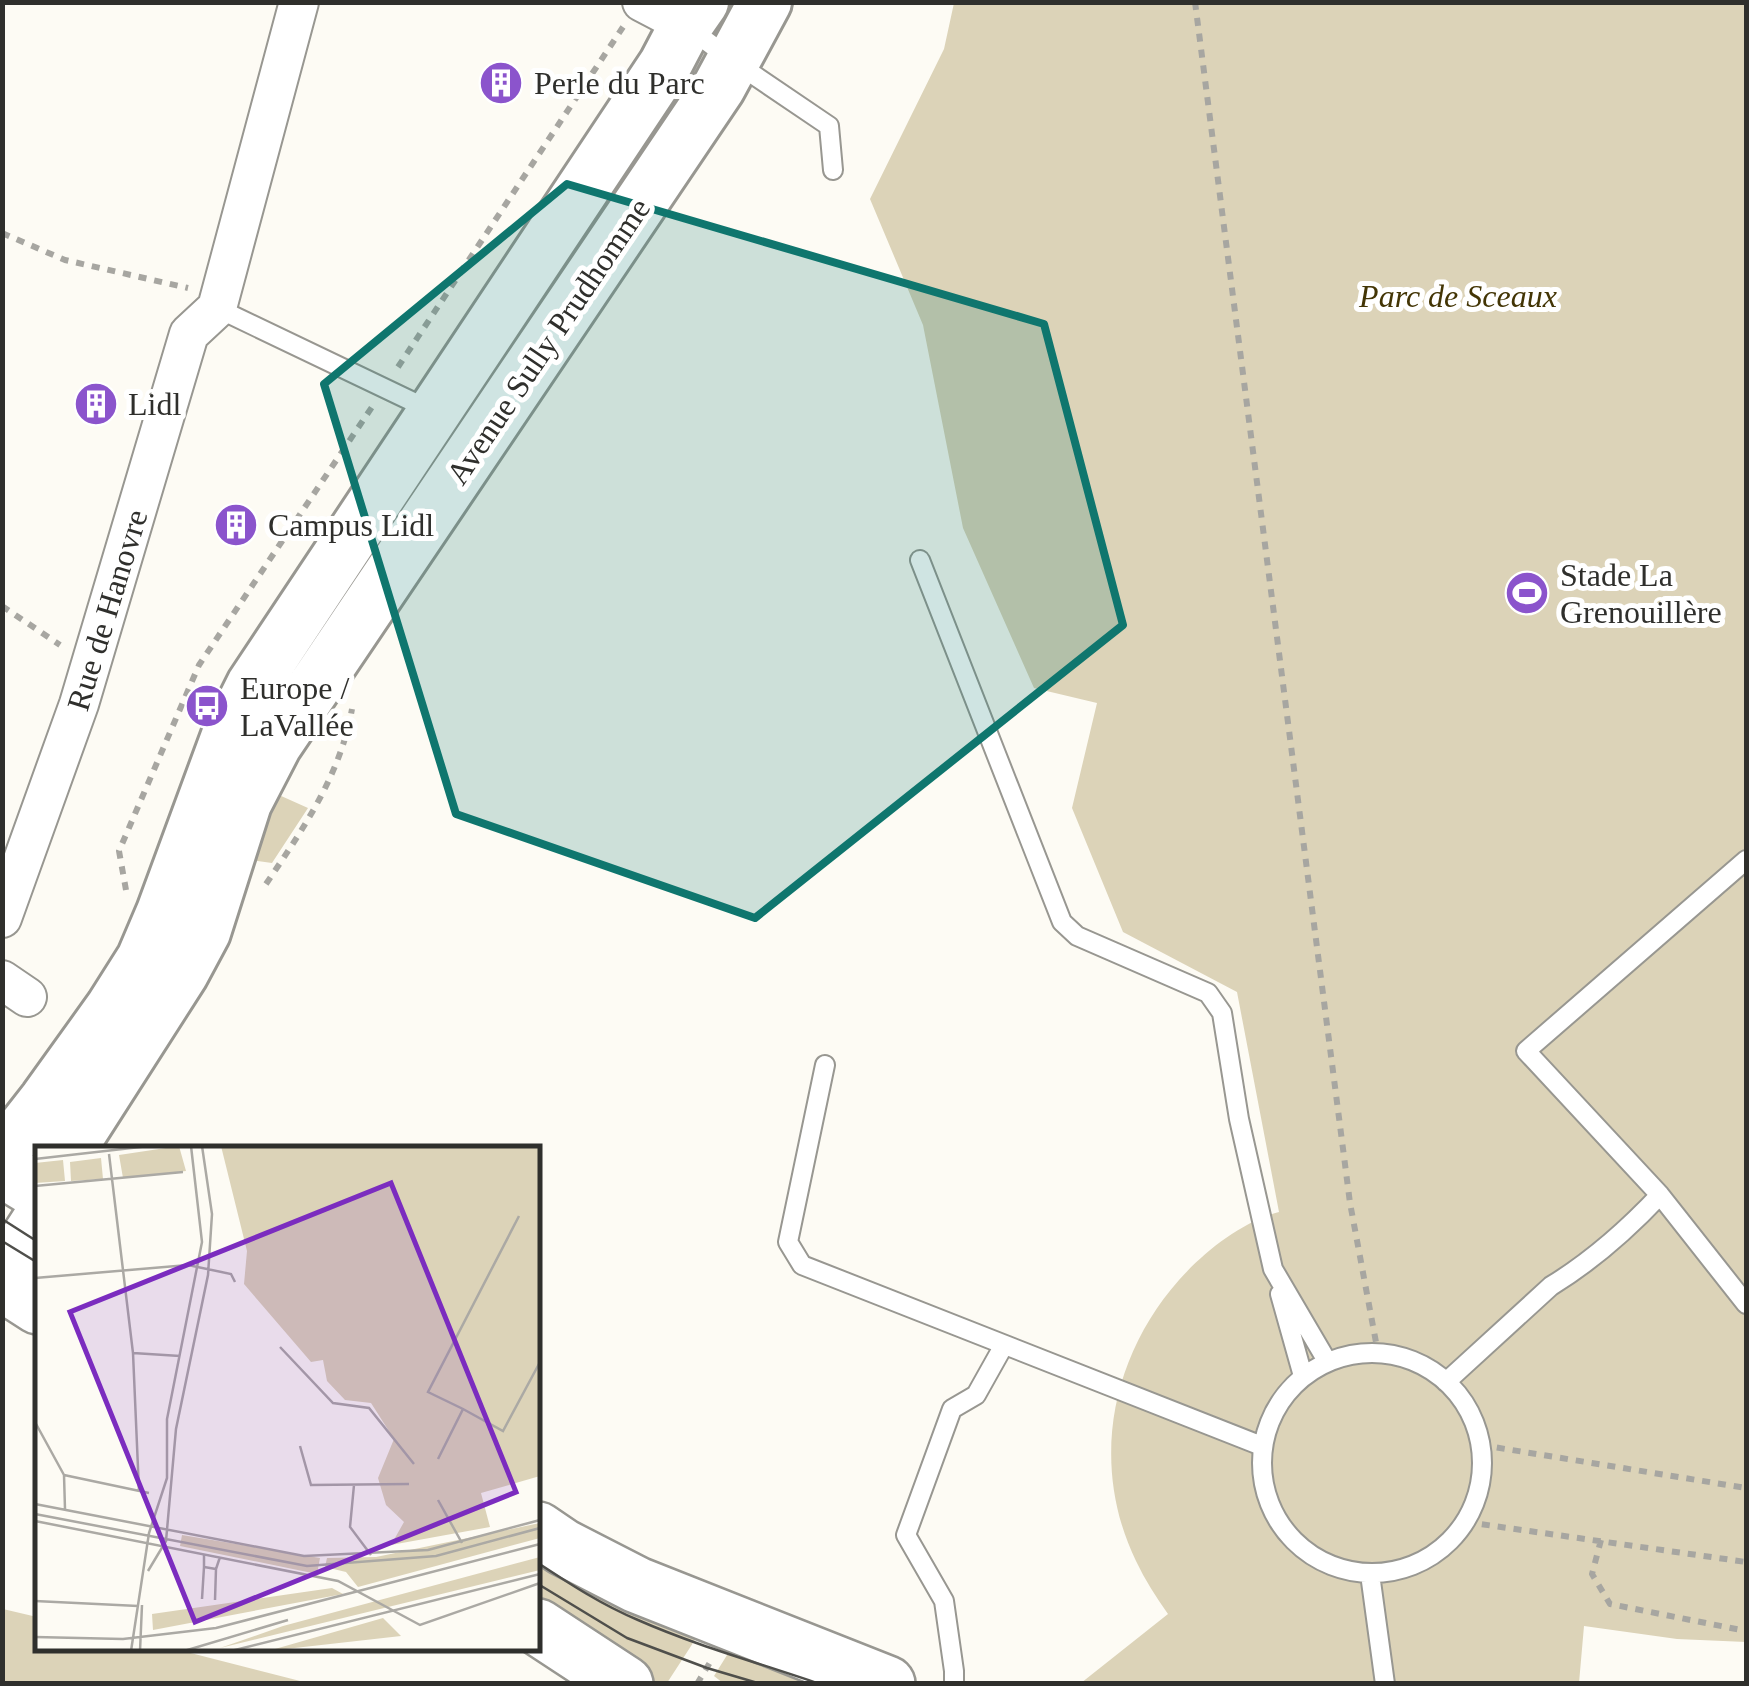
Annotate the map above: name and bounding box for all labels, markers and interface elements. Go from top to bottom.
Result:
building icon: Perle du Parc [478,60,524,106]
place label: Perle du Parc [534,65,705,101]
street label: Avenue Sully Prudhomme [439,191,657,491]
park label: Parc de Sceaux [1358,278,1557,314]
building icon: Lidl [73,381,119,427]
place label: Lidl [128,386,181,422]
building icon: Campus Lidl [213,502,259,548]
street label: Rue de Hanovre [59,505,155,715]
place label: Campus Lidl [268,507,434,543]
place label: Stade La Grenouillère [1560,557,1722,630]
sports icon: Stade La Grenouillère [1504,570,1550,616]
place label: Europe / LaVallée [240,670,354,743]
bus stop icon: Europe / LaVallée [184,683,230,729]
inset map [35,1146,540,1651]

